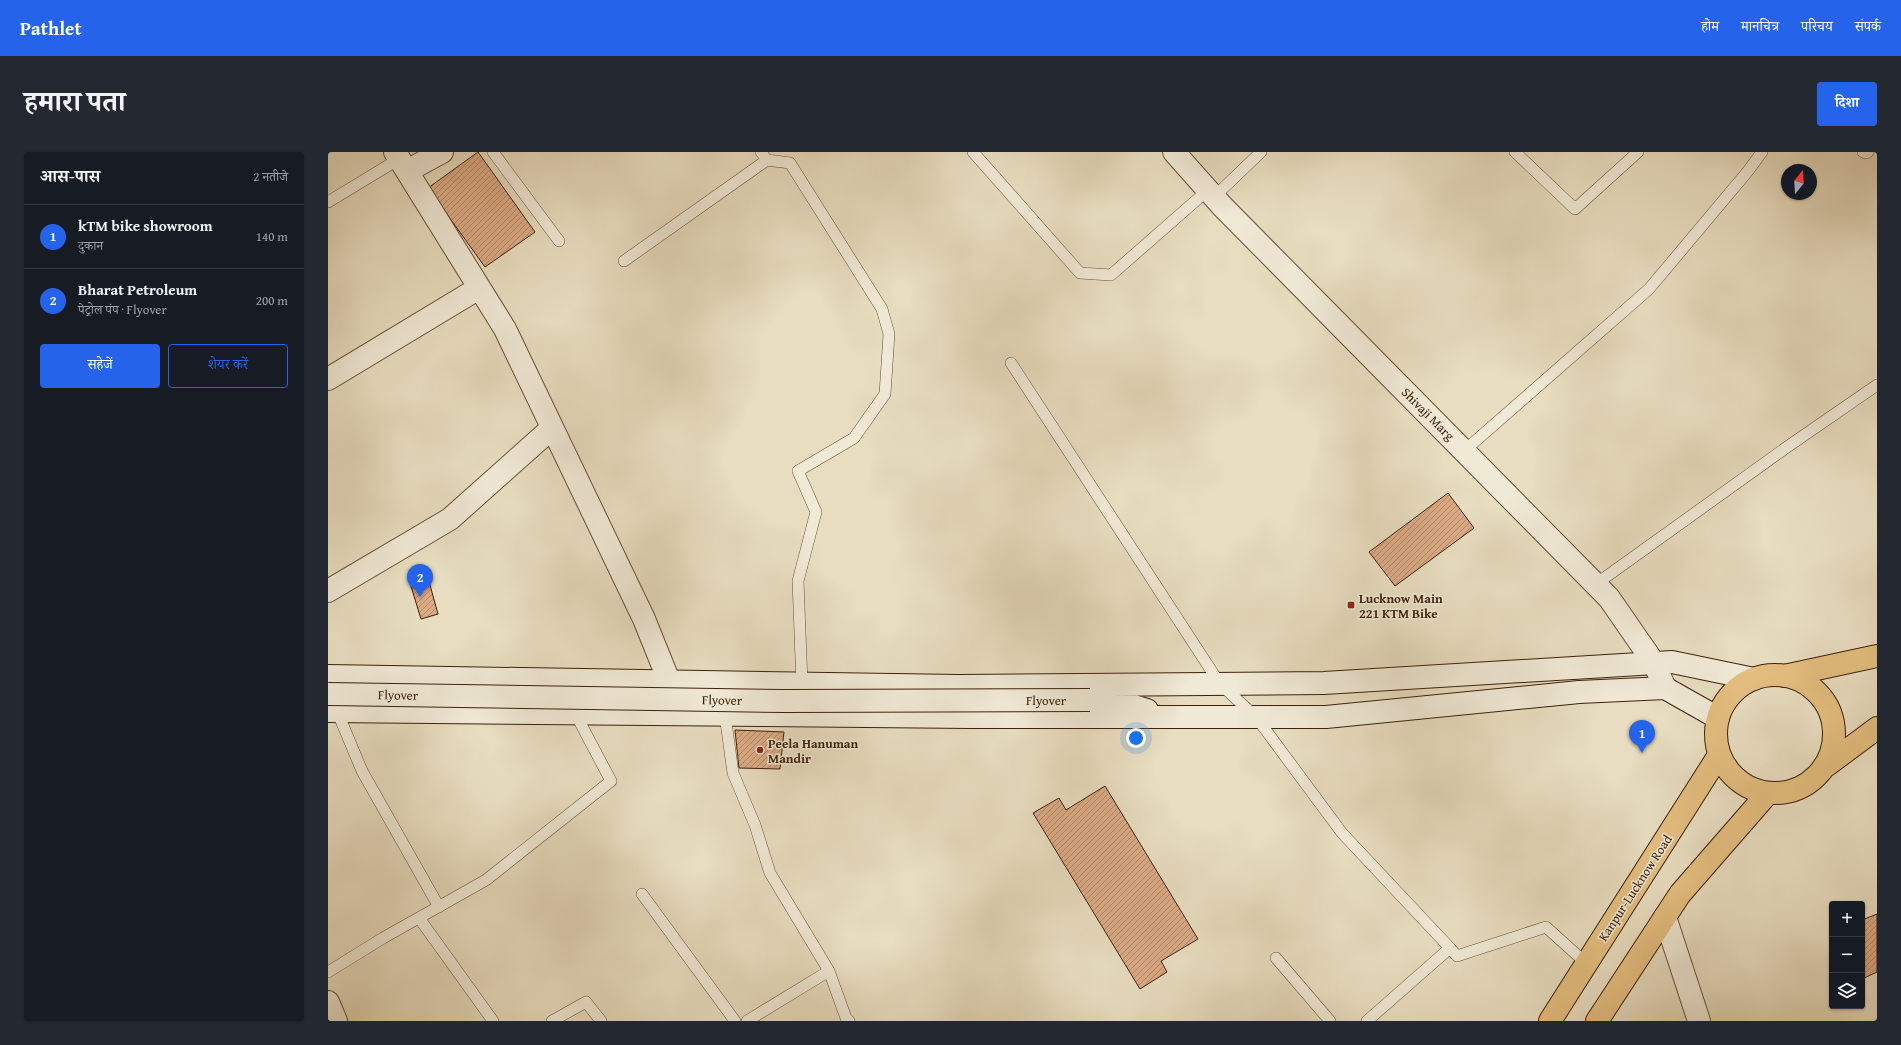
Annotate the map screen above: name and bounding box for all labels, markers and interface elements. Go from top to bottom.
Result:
text: Pathlet [20,14,82,42]
text: होम [1701,16,1719,36]
text: मानचित्र [1741,16,1779,36]
text: परिचय [1801,16,1833,36]
text: संपर्क [1855,16,1881,36]
text: हमारा पता [24,80,125,121]
button: दिशा [1817,82,1877,126]
text: आस-पास [40,163,100,188]
north arrow [1781,164,1817,200]
text: 2 नतीजे [253,167,288,186]
text: kTM bike showroom [78,215,213,236]
text: 1 [50,227,56,246]
text: 140 m [256,227,288,246]
text: दुकान [78,236,103,255]
text: Bharat Petroleum [78,279,197,300]
text: 2 [50,291,56,310]
text: 200 m [256,291,288,310]
text: पेट्रोल पंप · Flyover [78,300,167,319]
button: सहेजें [40,344,160,388]
button: शेयर करें [168,344,288,388]
street label: Shivaji Marg [1397,383,1459,445]
pin: 2 [407,564,433,597]
place label: Lucknow Main 221 KTM Bike [1359,589,1443,623]
marker: Lucknow Main 221 KTM Bike [1346,600,1356,610]
street label: Flyover [378,685,419,705]
street label: Flyover [702,690,743,710]
street label: Flyover [1026,691,1067,710]
pin: 1 [1629,720,1655,753]
your location [1126,728,1146,748]
place label: Peela Hanuman Mandir [768,734,859,768]
marker: Peela Hanuman Mandir [755,745,765,755]
street label: Kanpur-Lucknow Road [1593,831,1677,945]
map controls [1829,901,1865,1009]
button: + [1829,901,1865,937]
button: − [1829,937,1865,973]
button: layers [1829,973,1865,1009]

